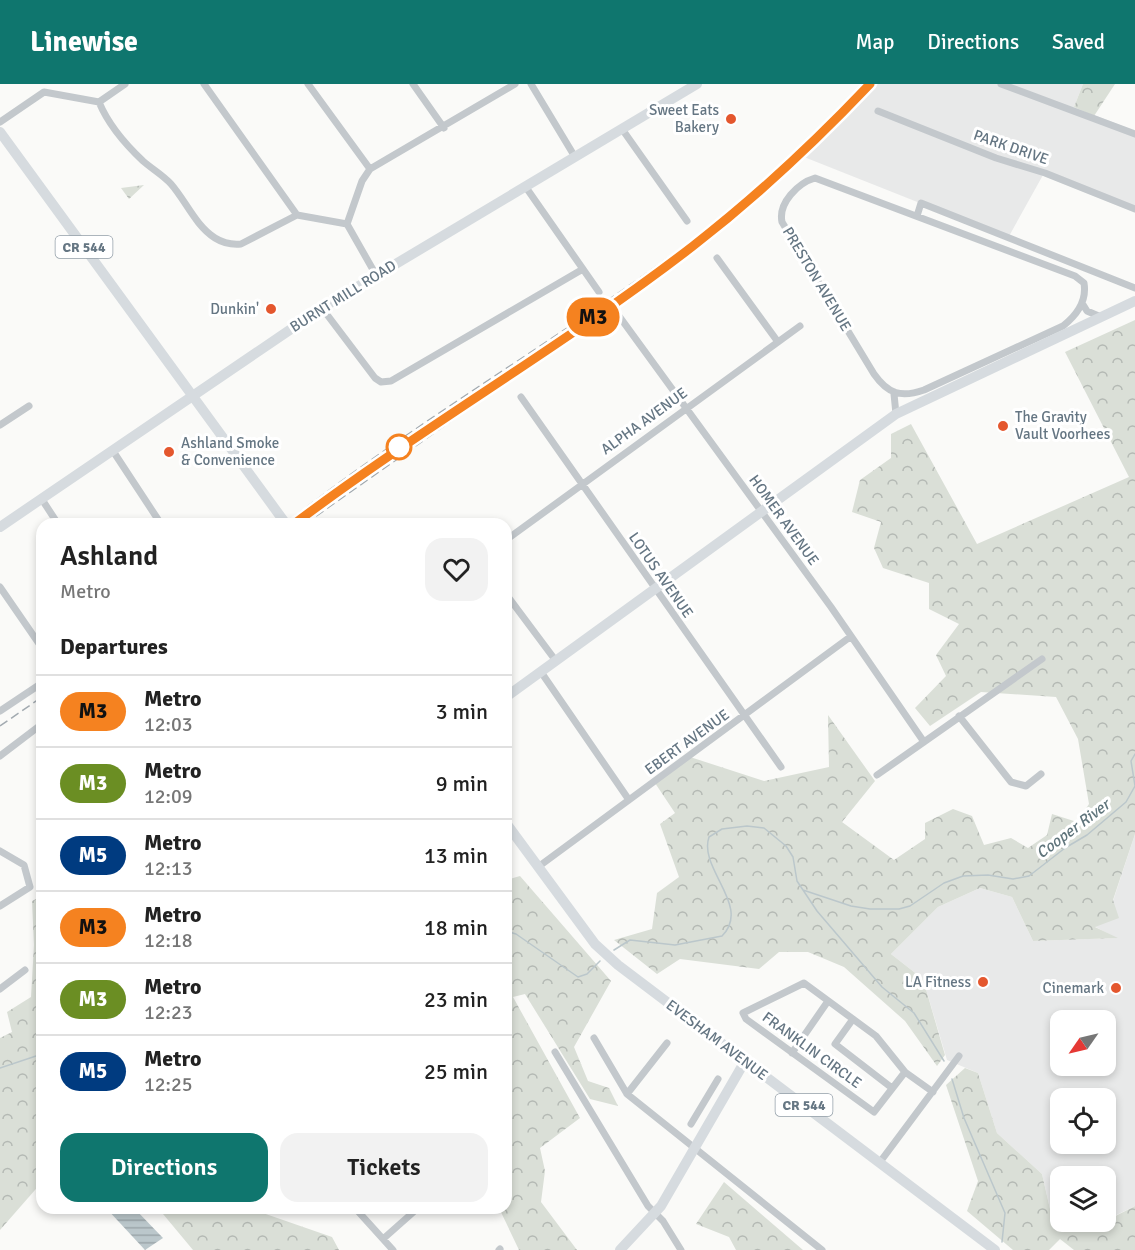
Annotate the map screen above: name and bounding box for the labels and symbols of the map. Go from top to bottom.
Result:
place label: Sweet Eats Bakery [649,101,719,136]
marker: Sweet Eats Bakery [724,112,738,126]
street label: PARK DRIVE [971,126,1051,168]
street label: PRESTON AVENUE [779,224,855,334]
road number: CR 544 [56,236,112,258]
street label: BURNT MILL ROAD [287,256,399,336]
line badge: M3 [566,298,620,336]
place label: Dunkin' [210,300,259,318]
marker: Dunkin' [264,302,278,316]
street label: ALPHA AVENUE [597,384,691,458]
place label: The Gravity Vault Voorhees [1015,408,1111,443]
marker: The Gravity Vault Voorhees [996,419,1010,433]
place label: Ashland Smoke & Convenience [181,434,279,469]
unlabelled marker [386,434,412,460]
marker: Ashland Smoke & Convenience [162,445,176,459]
street label: HOMER AVENUE [745,471,823,569]
street label: LOTUS AVENUE [625,529,697,621]
street label: EBERT AVENUE [641,705,733,779]
water label: Cooper River [1032,794,1115,863]
place label: LA Fitness [905,973,971,991]
marker: LA Fitness [976,975,990,989]
place label: Cinemark [1043,979,1104,997]
marker: Cinemark [1109,981,1123,995]
street label: EVESHAM AVENUE [663,996,771,1084]
street label: FRANKLIN CIRCLE [759,1008,865,1092]
north arrow [1050,1010,1116,1076]
road number: CR 544 [776,1094,832,1116]

